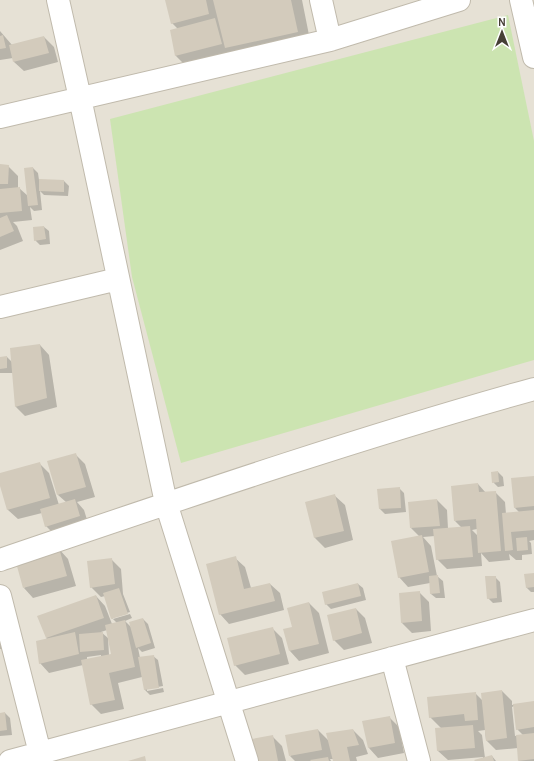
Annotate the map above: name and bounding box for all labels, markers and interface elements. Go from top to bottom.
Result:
north arrow [482,12,522,52]
text: N [498,16,506,29]

